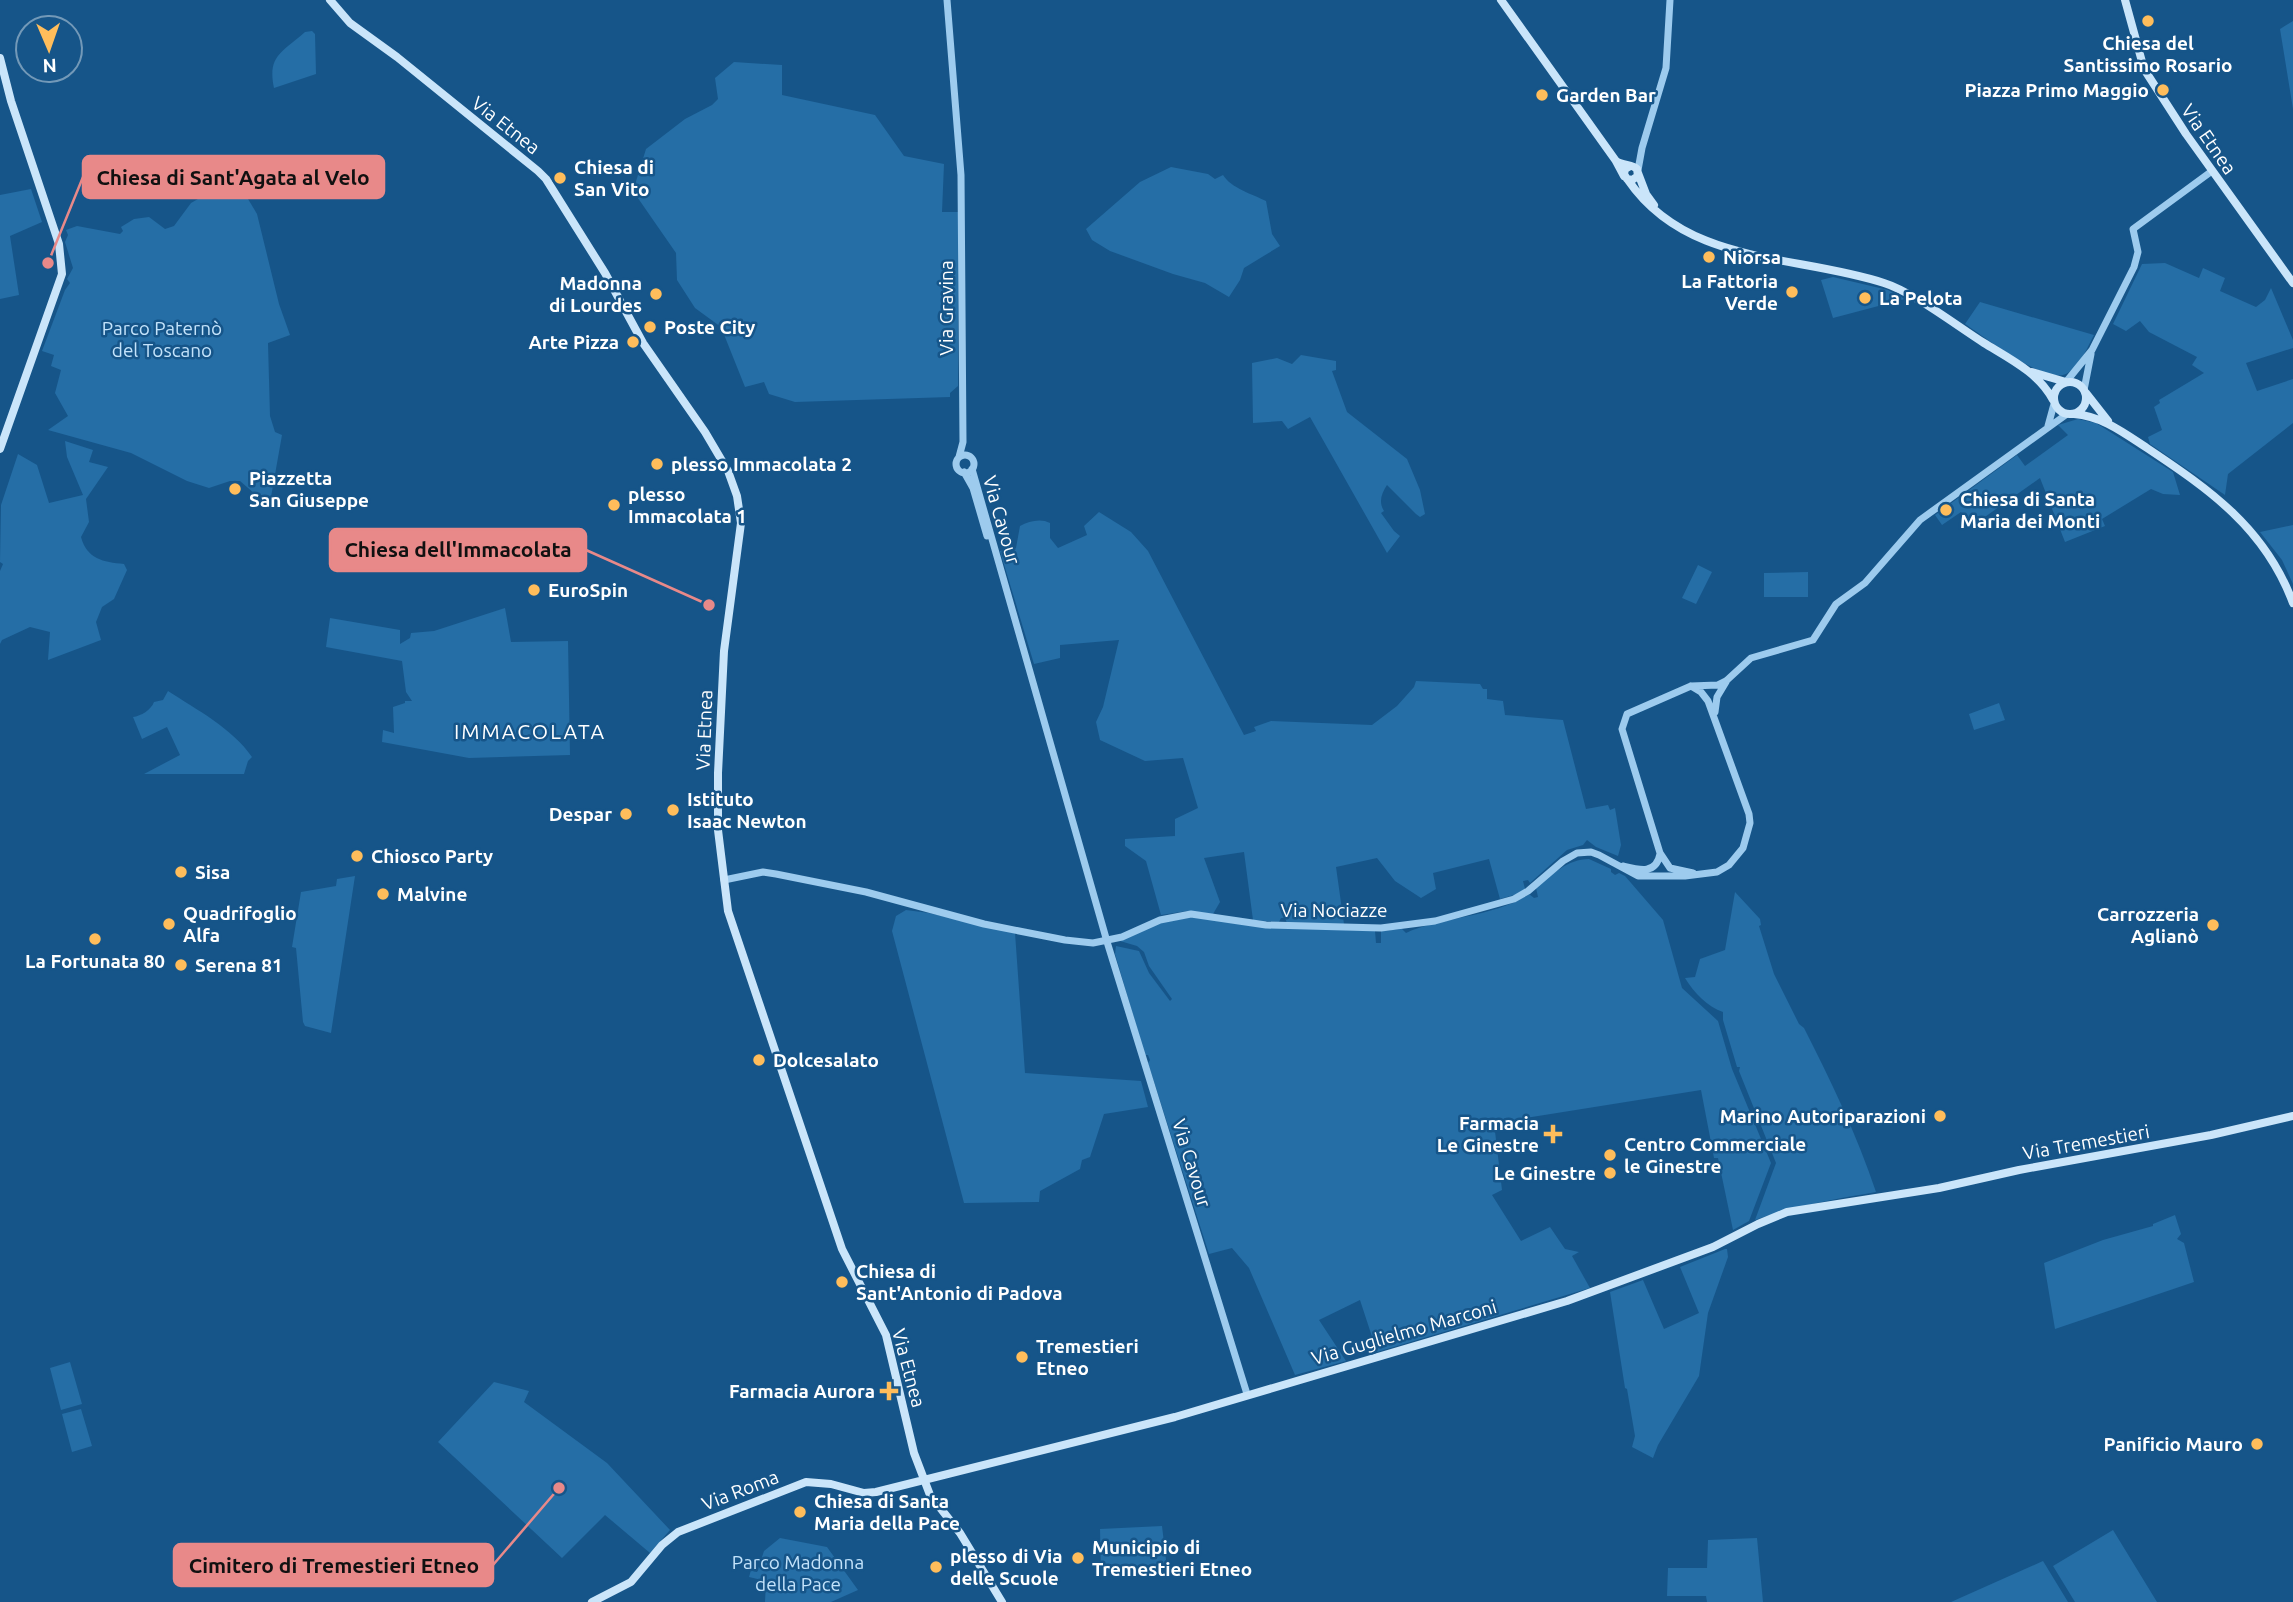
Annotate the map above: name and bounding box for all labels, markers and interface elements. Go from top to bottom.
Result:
marker: Chiesa del Santissimo Rosario [2140,13,2156,29]
north arrow [14,14,84,84]
place label: Chiesa del Santissimo Rosario [2064,32,2232,76]
text: N [42,55,57,77]
place label: Piazza Primo Maggio [1964,79,2149,101]
marker: Piazza Primo Maggio [2155,82,2171,98]
place label: Garden Bar [1556,84,1656,106]
marker: Garden Bar [1534,87,1550,103]
street label: Via Etnea [467,92,545,158]
street label: Via Etnea [2177,100,2241,178]
callout: Chiesa di Sant'Agata al Velo [83,156,384,198]
place label: Chiesa di San Vito [574,156,654,200]
text: Chiesa di Sant'Agata al Velo [96,165,370,189]
marker: Chiesa di San Vito [552,170,568,186]
place label: Niorsa [1723,246,1781,268]
marker: Niorsa [1701,249,1717,265]
street label: Via Gravina [935,260,957,356]
place label: La Fattoria Verde [1681,270,1778,314]
place label: Madonna di Lourdes [549,272,642,316]
marker: La Fattoria Verde [1784,284,1800,300]
marker: Madonna di Lourdes [648,286,664,302]
place label: La Pelota [1879,287,1963,309]
marker: La Pelota [1857,290,1873,306]
place label: Poste City [664,316,755,338]
park label: Parco Paternò del Toscano [102,317,222,361]
marker: Poste City [642,319,658,335]
place label: Arte Pizza [528,331,619,353]
marker: Arte Pizza [625,334,641,350]
place label: plesso Immacolata 2 [671,453,852,475]
marker: plesso Immacolata 2 [649,456,665,472]
place label: Piazzetta San Giuseppe [249,467,369,511]
street label: Via Cavour [979,473,1025,567]
marker: Piazzetta San Giuseppe [227,481,243,497]
place label: plesso Immacolata 1 [628,483,747,527]
place label: Chiesa di Santa Maria dei Monti [1960,488,2100,532]
marker: plesso Immacolata 1 [606,497,622,513]
marker: Chiesa di Santa Maria dei Monti [1938,502,1954,518]
callout: Chiesa dell'Immacolata [330,529,586,571]
text: Chiesa dell'Immacolata [344,537,572,561]
place label: EuroSpin [548,579,628,601]
marker: EuroSpin [526,582,542,598]
street label: Via Etnea [692,689,716,771]
district label: IMMACOLATA [454,719,606,743]
place label: Istituto Isaac Newton [687,788,807,832]
marker: Istituto Isaac Newton [665,802,681,818]
place label: Despar [549,803,612,825]
marker: Despar [618,806,634,822]
place label: Chiosco Party [371,845,493,867]
marker: Chiosco Party [349,848,365,864]
place label: Sisa [195,861,230,883]
marker: Sisa [173,864,189,880]
place label: Malvine [397,883,467,905]
marker: Malvine [375,886,391,902]
street label: Via Nociazze [1280,899,1388,921]
place label: Quadrifoglio Alfa [183,902,297,946]
place label: Carrozzeria Aglianò [2097,903,2199,947]
marker: Quadrifoglio Alfa [161,916,177,932]
marker: Carrozzeria Aglianò [2205,917,2221,933]
marker: La Fortunata 80 [87,931,103,947]
place label: La Fortunata 80 [25,950,165,972]
place label: Serena 81 [195,954,283,976]
marker: Serena 81 [173,957,189,973]
place label: Dolcesalato [773,1049,879,1071]
marker: Dolcesalato [751,1052,767,1068]
place label: Marino Autoriparazioni [1720,1105,1926,1127]
marker: Marino Autoriparazioni [1932,1108,1948,1124]
place label: Farmacia Le Ginestre [1437,1112,1539,1156]
street label: Via Cavour [1168,1116,1216,1210]
street label: Via Tremestieri [2021,1120,2151,1164]
marker: Farmacia Le Ginestre [1545,1126,1561,1142]
place label: Centro Commerciale le Ginestre [1624,1133,1806,1177]
marker: Centro Commerciale le Ginestre [1602,1147,1618,1163]
place label: Le Ginestre [1494,1162,1596,1184]
marker: Le Ginestre [1602,1165,1618,1181]
place label: Chiesa di Sant'Antonio di Padova [856,1260,1063,1304]
marker: Chiesa di Sant'Antonio di Padova [834,1274,850,1290]
street label: Via Guglielmo Marconi [1309,1295,1499,1369]
street label: Via Etnea [888,1326,930,1410]
place label: Tremestieri Etneo [1036,1335,1139,1379]
marker: Tremestieri Etneo [1014,1349,1030,1365]
place label: Farmacia Aurora [729,1380,875,1402]
marker: Farmacia Aurora [881,1383,897,1399]
place label: Panificio Mauro [2104,1433,2243,1455]
marker: Panificio Mauro [2249,1436,2265,1452]
street label: Via Roma [698,1465,782,1515]
place label: Chiesa di Santa Maria della Pace [814,1490,960,1534]
marker: Chiesa di Santa Maria della Pace [792,1504,808,1520]
place label: Municipio di Tremestieri Etneo [1092,1536,1252,1580]
callout: Cimitero di Tremestieri Etneo [174,1544,493,1586]
place label: plesso di Via delle Scuole [950,1545,1063,1589]
marker: Municipio di Tremestieri Etneo [1070,1550,1086,1566]
park label: Parco Madonna della Pace [732,1551,864,1595]
text: Cimitero di Tremestieri Etneo [189,1553,479,1577]
marker: plesso di Via delle Scuole [928,1559,944,1575]

